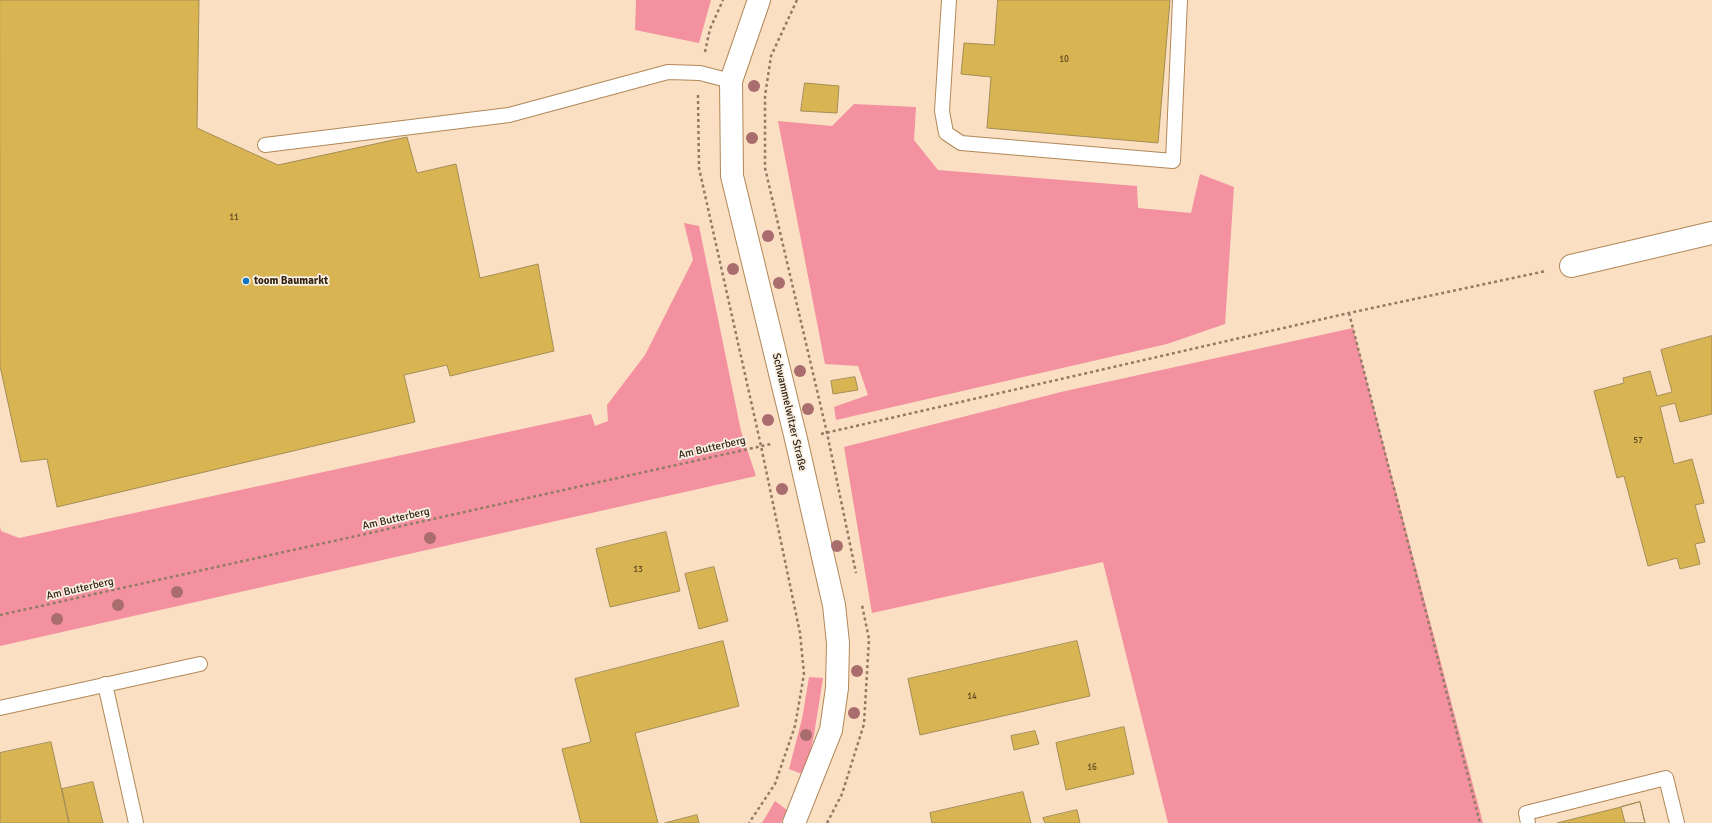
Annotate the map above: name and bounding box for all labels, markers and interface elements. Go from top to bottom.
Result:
house number: 10 [1059,55,1069,65]
house number: 11 [229,213,239,223]
place label: toom Baumarkt [254,274,328,288]
marker: toom Baumarkt [241,276,251,286]
street label: Schwammelwitzer Straße [769,352,809,472]
street label: Am Butterberg [677,434,747,462]
house number: 57 [1633,436,1643,446]
street label: Am Butterberg [361,505,431,533]
house number: 13 [633,565,643,575]
street label: Am Butterberg [45,575,115,603]
house number: 14 [967,692,977,702]
house number: 16 [1087,763,1097,773]

